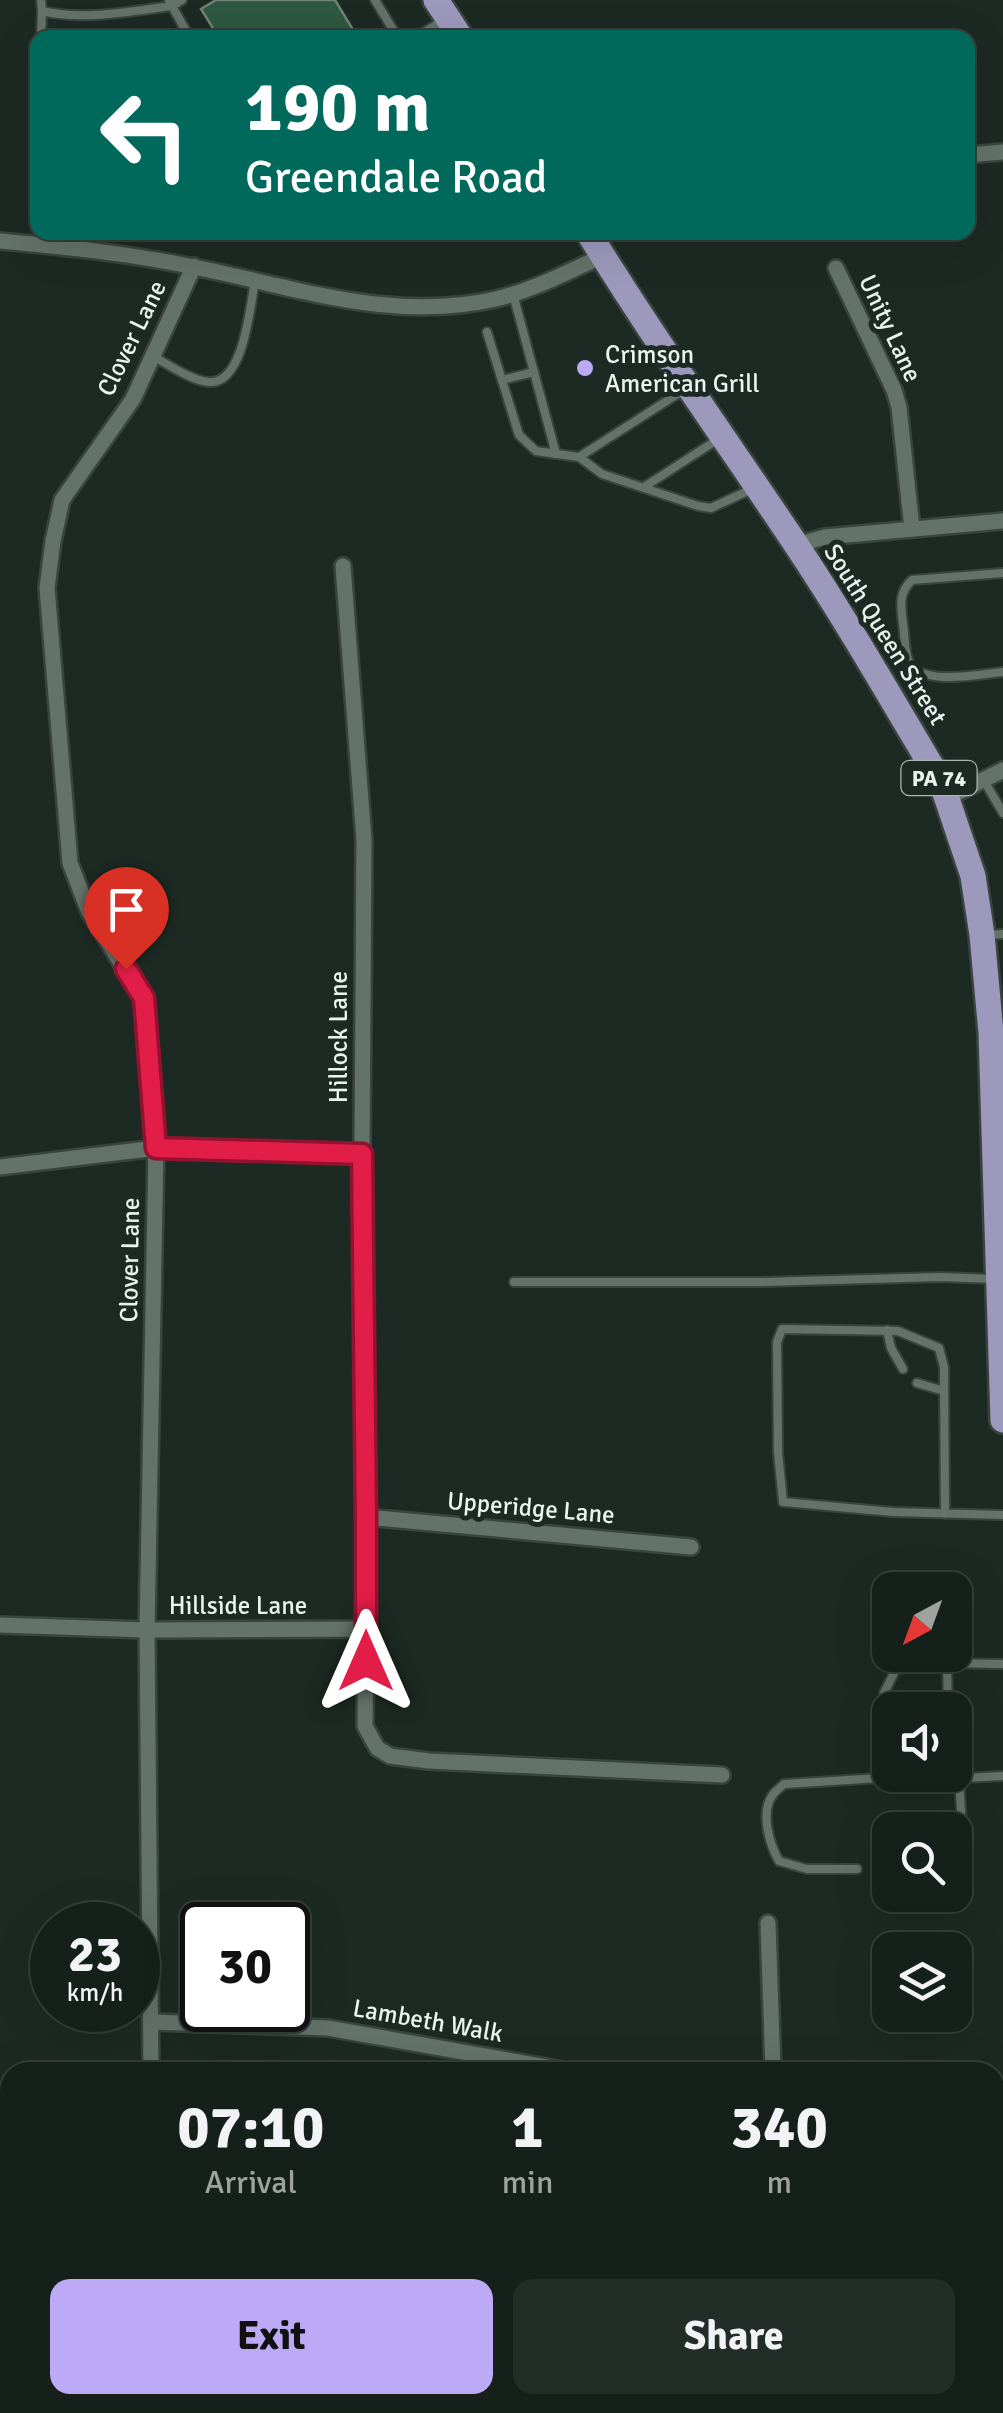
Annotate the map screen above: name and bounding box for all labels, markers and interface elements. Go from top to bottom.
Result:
text: 190 m [245,64,430,150]
icon: left [80,70,210,200]
text: Greendale Road [245,150,547,205]
street label: Unity Lane [852,270,929,387]
street label: Clover Lane [90,275,173,401]
place label: Crimson American Grill [605,339,760,399]
marker: Crimson American Grill [574,357,596,379]
street label: South Queen Street [817,538,954,731]
road number: PA 74 [902,761,976,795]
pin [84,867,169,970]
icon: arrive [99,882,154,937]
street label: Hillock Lane [323,971,354,1103]
street label: Clover Lane [113,1197,146,1323]
street label: Upperidge Lane [446,1485,616,1530]
north arrow [872,1572,972,1672]
map controls [872,1572,972,2032]
street label: Hillside Lane [169,1590,307,1621]
position arrow [314,1609,418,1713]
button: sound [872,1692,972,1792]
button: search [872,1812,972,1912]
speed limit sign: 30 [180,1902,310,2032]
text: 23 [68,1924,122,1986]
button: layers [872,1932,972,2032]
text: km/h [67,1977,123,2008]
street label: Lambeth Walk [350,1992,506,2049]
text: 07:10 [177,2091,325,2165]
text: 1 [511,2091,544,2165]
text: 340 [731,2091,828,2165]
text: Arrival [205,2163,297,2202]
text: min [502,2163,553,2202]
text: m [766,2163,792,2202]
button: Exit [50,2279,493,2394]
button: Share [513,2279,955,2394]

